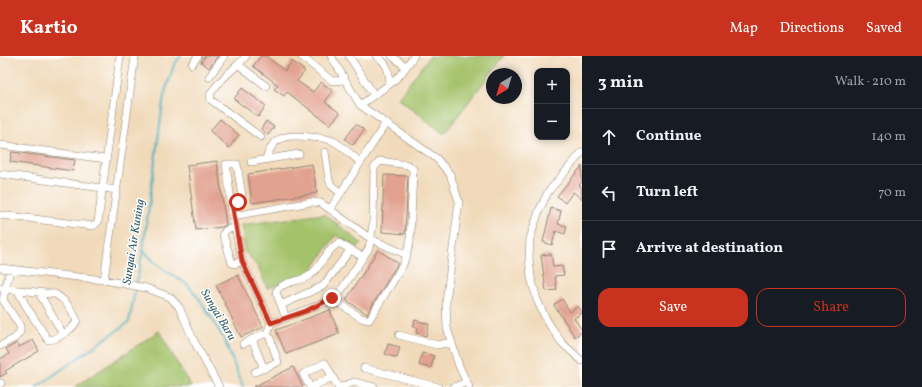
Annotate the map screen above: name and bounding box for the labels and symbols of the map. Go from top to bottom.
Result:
north arrow [486,68,522,104]
route start [229,193,247,211]
water label: Sungai Air Kuning [119,198,149,286]
water label: Sungai Baru [196,286,240,344]
route end [323,289,341,307]

